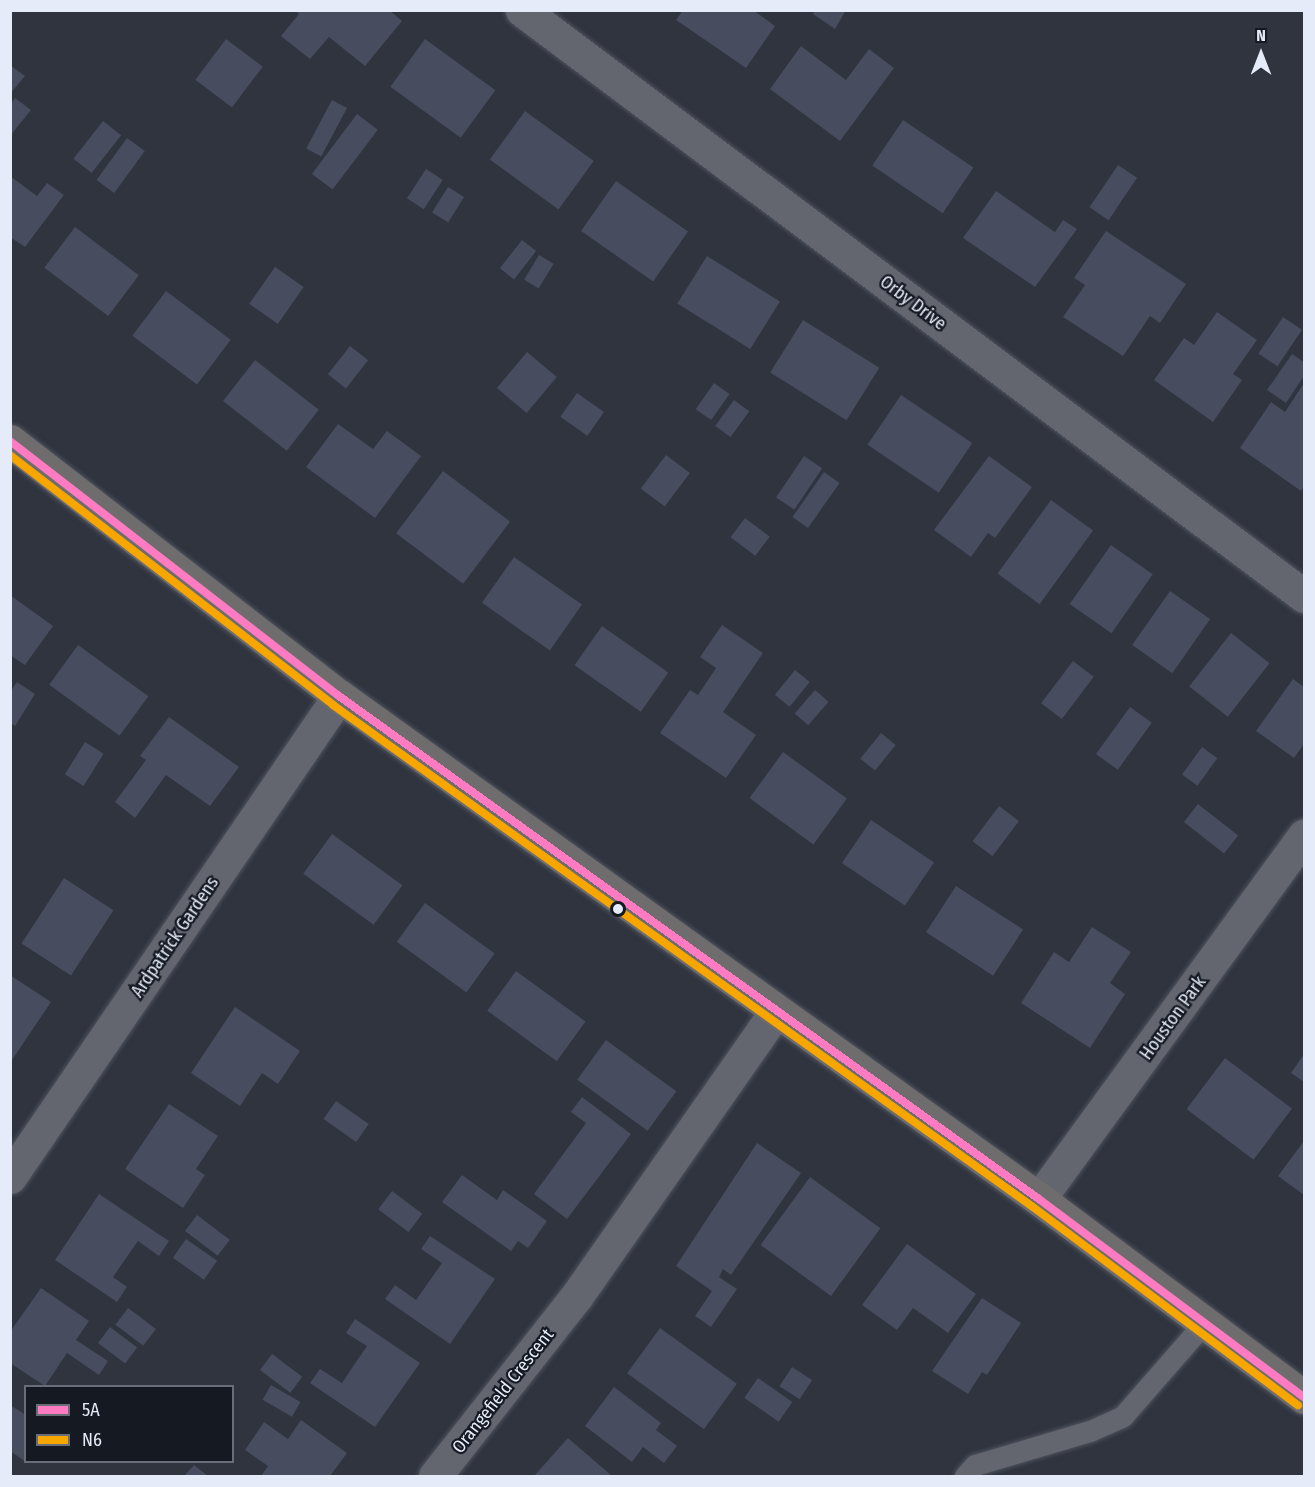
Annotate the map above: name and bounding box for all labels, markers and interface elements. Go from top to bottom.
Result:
north arrow [1231,24,1291,84]
text: N [1256,26,1266,45]
street label: Orby Drive [876,271,950,335]
street label: Ardpatrick Gardens [127,873,223,1001]
unlabelled marker [612,903,624,915]
street label: Houston Park [1135,972,1211,1064]
street label: Orangefield Crescent [448,1324,558,1458]
legend [24,1385,234,1463]
text: 5A [82,1399,100,1421]
text: N6 [82,1429,102,1451]

